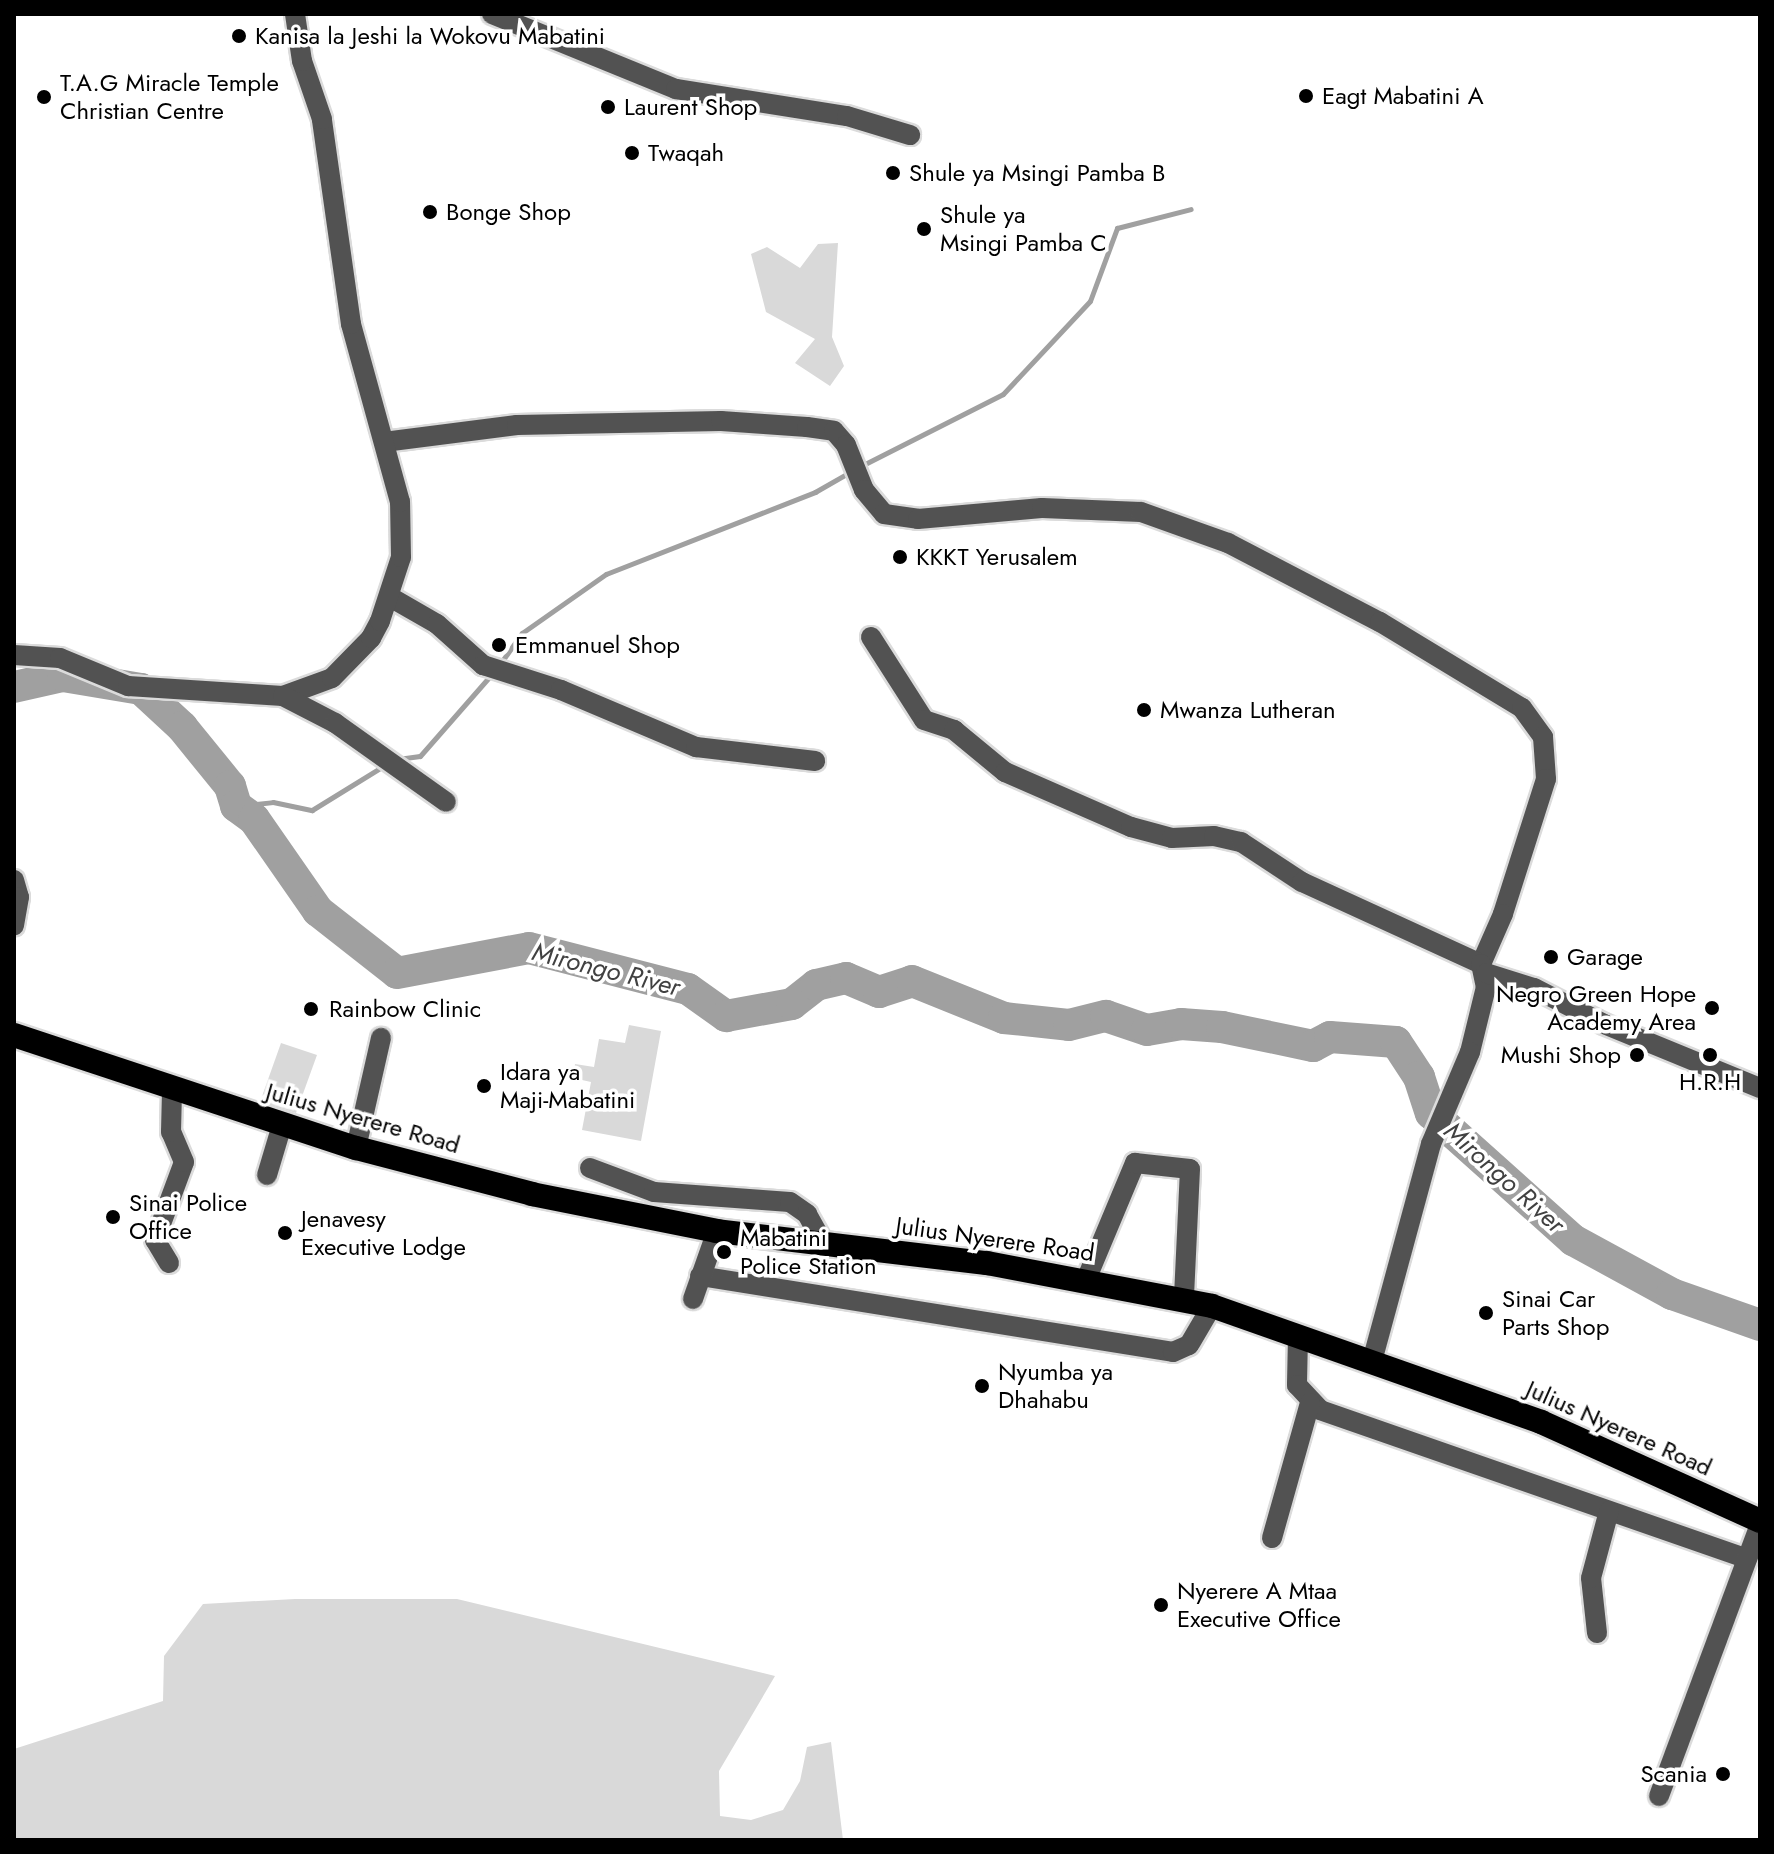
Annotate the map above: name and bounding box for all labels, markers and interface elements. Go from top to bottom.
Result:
place label: Kanisa la Jeshi la Wokovu Mabatini [255,22,605,50]
marker: Kanisa la Jeshi la Wokovu Mabatini [230,27,248,45]
place label: T.A.G Miracle Temple Christian Centre [60,69,279,125]
place label: Eagt Mabatini A [1322,82,1483,110]
marker: Eagt Mabatini A [1297,87,1315,105]
marker: T.A.G Miracle Temple Christian Centre [35,88,53,106]
place label: Laurent Shop [624,93,757,121]
marker: Laurent Shop [599,98,617,116]
place label: Twaqah [648,139,724,167]
marker: Twaqah [623,144,641,162]
place label: Shule ya Msingi Pamba B [909,159,1165,187]
marker: Shule ya Msingi Pamba B [884,164,902,182]
place label: Bonge Shop [446,198,571,226]
place label: Shule ya Msingi Pamba C [940,201,1107,257]
marker: Bonge Shop [421,203,439,221]
marker: Shule ya Msingi Pamba C [915,220,933,238]
place label: KKKT Yerusalem [916,543,1078,571]
marker: KKKT Yerusalem [891,548,909,566]
place label: Emmanuel Shop [515,631,680,659]
marker: Emmanuel Shop [490,636,508,654]
place label: Mwanza Lutheran [1160,696,1336,724]
marker: Mwanza Lutheran [1135,701,1153,719]
water label: Mirongo River [529,937,683,1003]
place label: Garage [1567,943,1643,971]
marker: Garage [1542,948,1560,966]
place label: Negro Green Hope Academy Area [1496,980,1696,1036]
place label: Rainbow Clinic [329,995,481,1023]
marker: Rainbow Clinic [300,998,322,1020]
marker: Negro Green Hope Academy Area [1703,999,1721,1017]
place label: Mushi Shop [1501,1041,1621,1069]
marker: Mushi Shop [1628,1046,1646,1064]
marker: H.R.H [1701,1046,1719,1064]
place label: Idara ya Maji-Mabatini [500,1058,635,1114]
place label: H.R.H [1679,1068,1741,1096]
street label: Julius Nyerere Road [263,1077,463,1159]
marker: Idara ya Maji-Mabatini [475,1077,493,1095]
water label: Mirongo River [1437,1116,1571,1240]
place label: Sinai Police Office [129,1189,247,1245]
place label: Jenavesy Executive Lodge [301,1205,466,1261]
marker: Sinai Police Office [104,1208,122,1226]
street label: Julius Nyerere Road [894,1211,1096,1267]
marker: Jenavesy Executive Lodge [276,1224,294,1242]
place label: Mabatini Police Station [740,1224,876,1280]
marker: Mabatini Police Station [715,1243,733,1261]
place label: Sinai Car Parts Shop [1502,1285,1609,1341]
marker: Sinai Car Parts Shop [1477,1304,1495,1322]
place label: Nyumba ya Dhahabu [998,1358,1113,1414]
street label: Julius Nyerere Road [1522,1374,1716,1482]
marker: Nyumba ya Dhahabu [973,1377,991,1395]
place label: Nyerere A Mtaa Executive Office [1177,1577,1341,1633]
marker: Nyerere A Mtaa Executive Office [1152,1596,1170,1614]
place label: Scania [1640,1760,1707,1788]
marker: Scania [1714,1765,1732,1783]

